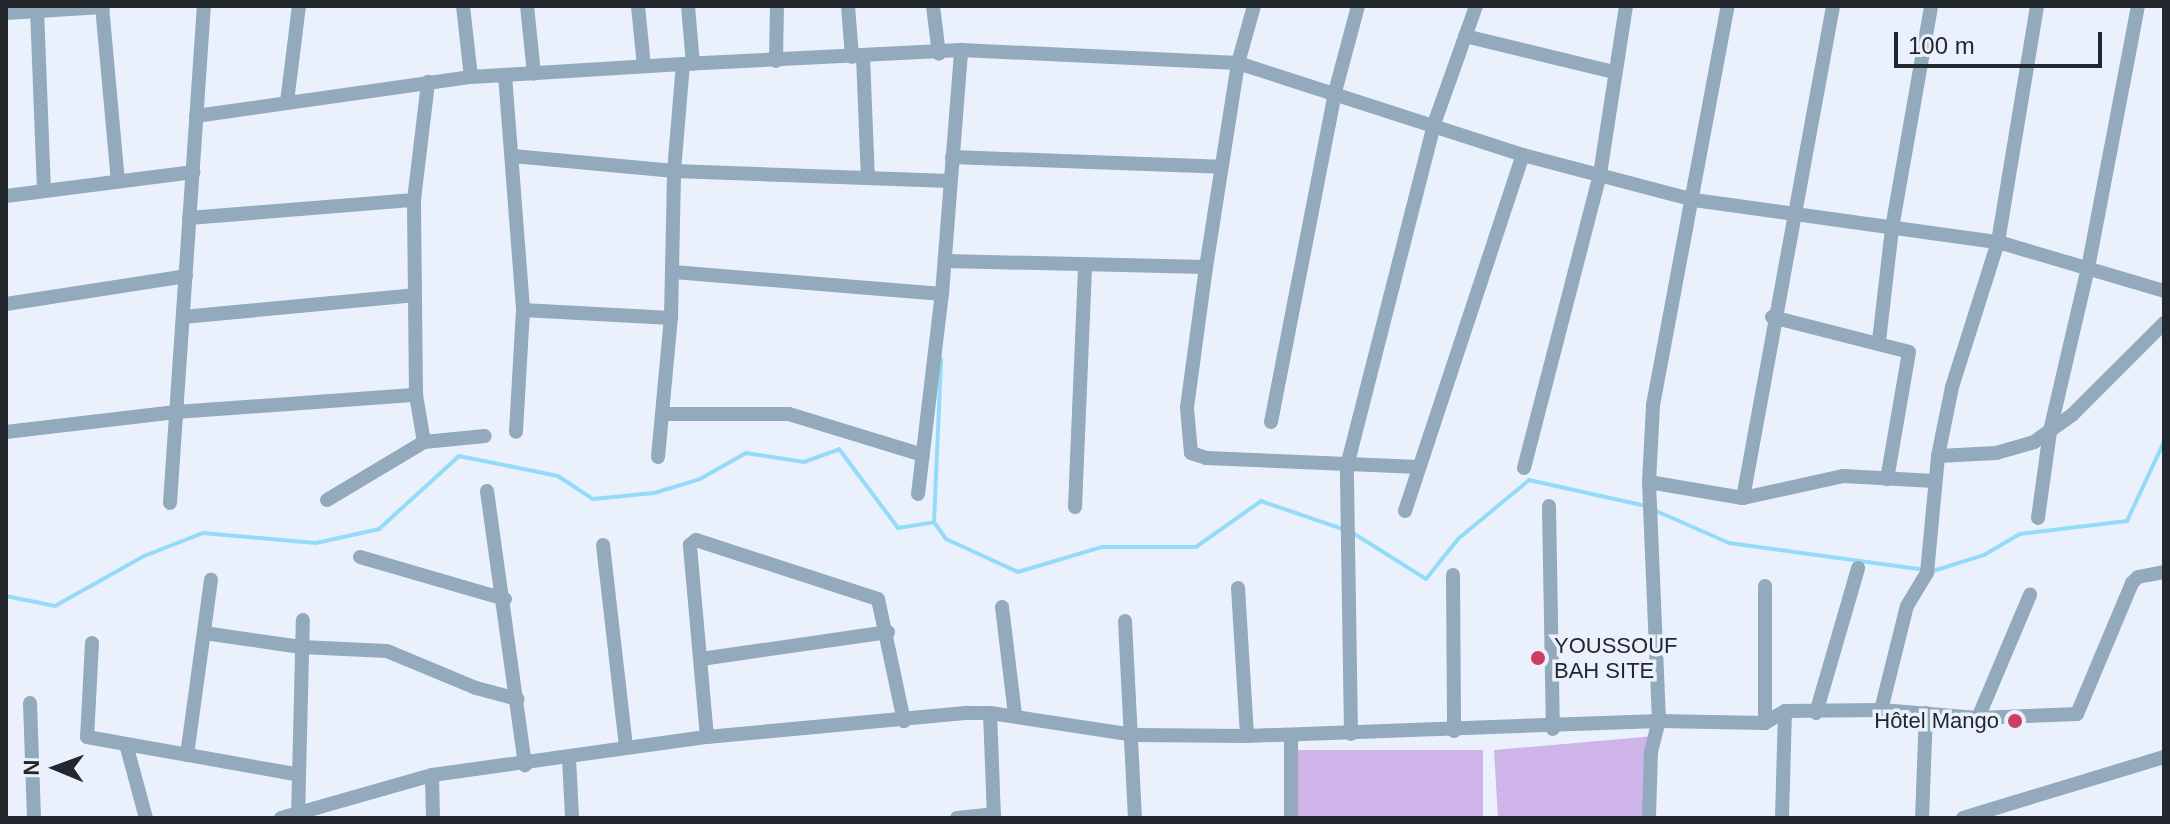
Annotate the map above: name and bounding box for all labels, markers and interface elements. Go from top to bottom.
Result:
scale bar [1898,16,2106,66]
text: 100 m [1908,32,1975,59]
place label: YOUSSOUF BAH SITE [1554,632,1677,684]
marker: YOUSSOUF BAH SITE [1529,649,1547,667]
place label: Hôtel Mango [1874,708,1999,734]
marker: Hôtel Mango [2006,712,2024,730]
north arrow [16,728,96,808]
text: N [19,759,44,776]

